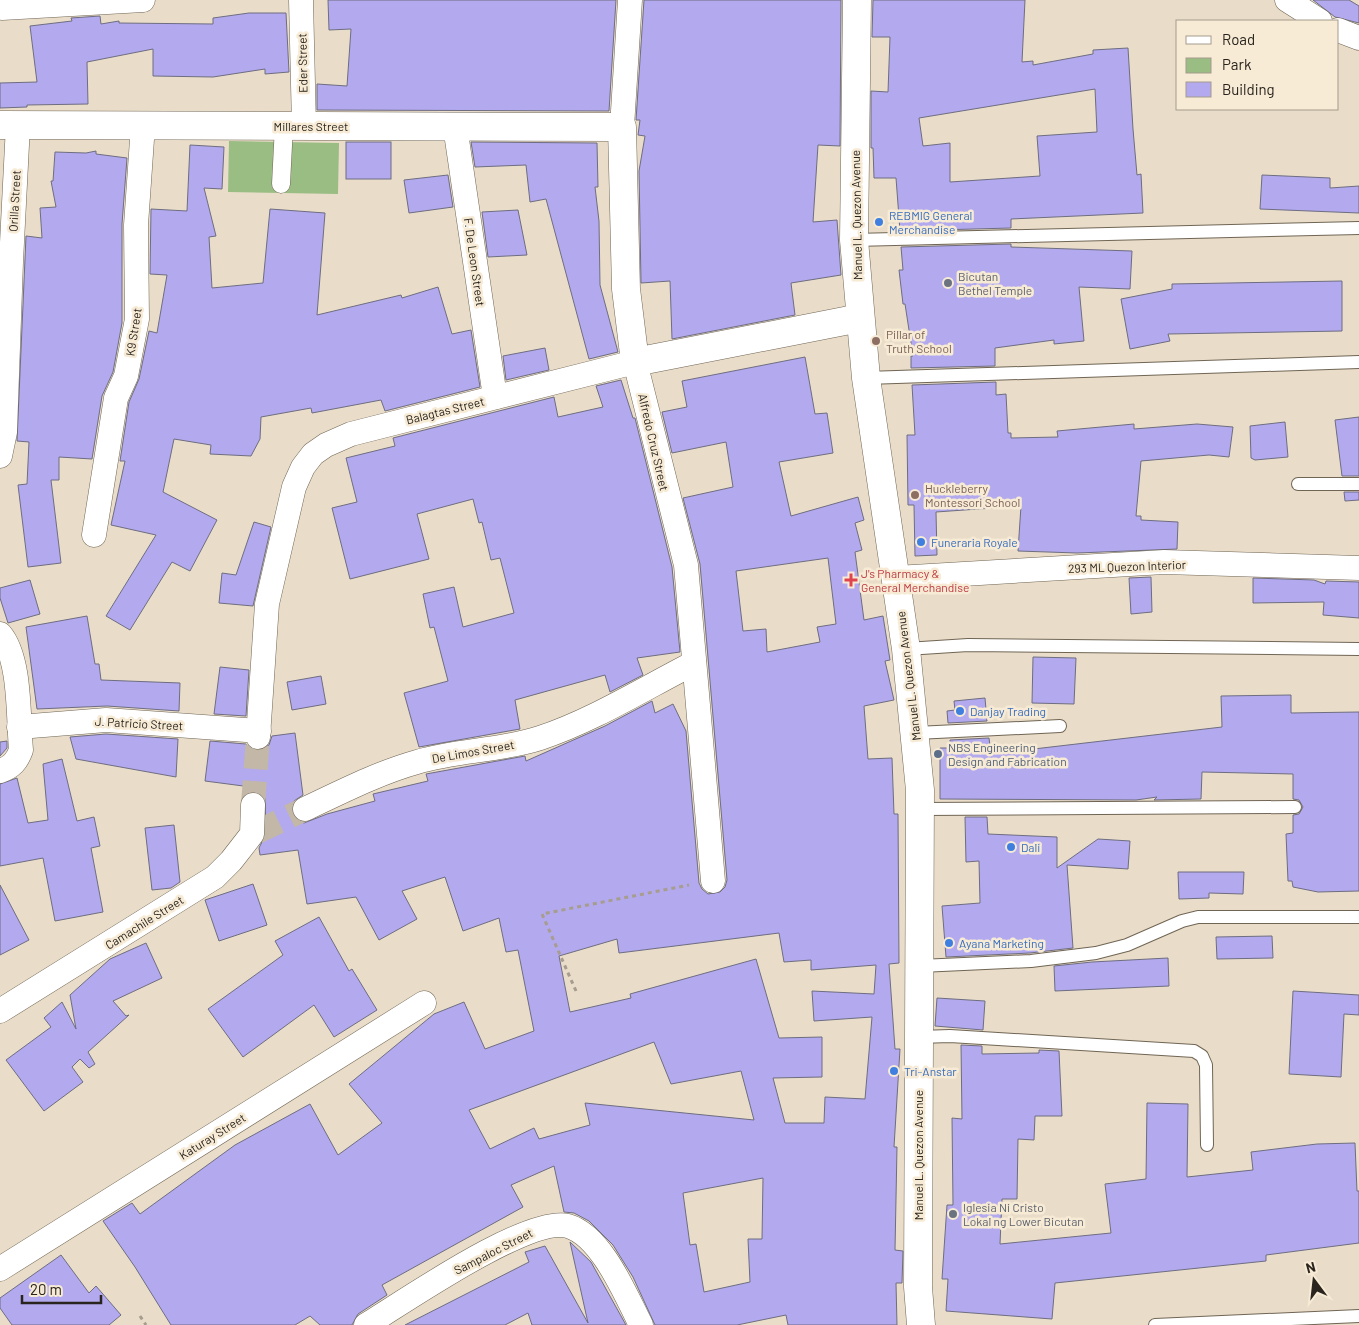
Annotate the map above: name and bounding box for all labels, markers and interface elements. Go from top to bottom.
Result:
legend [1176,20,1339,110]
text: Road [1222,30,1255,48]
street label: Eder Street [294,33,310,93]
text: Park [1222,55,1252,73]
text: Building [1222,80,1275,98]
street label: Millares Street [274,119,348,133]
street label: Manuel L. Quezon Avenue [848,150,864,280]
street label: Orilla Street [5,170,23,232]
place label: REBMIG General Merchandise [889,208,972,236]
marker: REBMIG General Merchandise [873,216,885,228]
street label: F. De Leon Street [462,217,488,307]
place label: Bicutan Bethel Temple [958,269,1032,297]
marker: Bicutan Bethel Temple [942,277,954,289]
street label: K9 Street [122,307,144,357]
place label: Pillar of Truth School [886,327,952,355]
marker: Pillar of Truth School [870,335,882,347]
street label: Alfredo Cruz Street [636,392,672,492]
street label: Balagtas Street [404,393,486,427]
place label: Huckleberry Montessori School [925,481,1020,509]
marker: Huckleberry Montessori School [909,489,921,501]
place label: Funeraria Royale [931,535,1018,549]
marker: Funeraria Royale [915,536,927,548]
street label: 293 ML Quezon Interior [1068,557,1187,575]
place label: J's Pharmacy & General Merchandise [861,566,969,594]
marker: J's Pharmacy & General Merchandise [845,574,857,586]
street label: Manuel L. Quezon Avenue [893,610,923,742]
place label: Danjay Trading [970,704,1046,718]
marker: Danjay Trading [954,705,966,717]
street label: J. Patricio Street [94,714,184,732]
street label: De Limos Street [431,737,515,765]
place label: NBS Engineering Design and Fabrication [948,740,1067,768]
marker: NBS Engineering Design and Fabrication [932,748,944,760]
place label: Dali [1021,840,1040,854]
marker: Dali [1005,841,1017,853]
street label: Camachile Street [102,892,186,952]
place label: Ayana Marketing [959,936,1044,950]
marker: Ayana Marketing [943,937,955,949]
place label: Tri-Anstar [904,1064,957,1078]
marker: Tri-Anstar [888,1065,900,1077]
street label: Manuel L. Quezon Avenue [911,1090,925,1220]
street label: Katuray Street [176,1110,248,1162]
place label: Iglesia Ni Cristo Lokal ng Lower Bicutan [963,1200,1084,1228]
marker: Iglesia Ni Cristo Lokal ng Lower Bicutan [947,1208,959,1220]
street label: Sampaloc Street [451,1225,535,1277]
north arrow [1289,1255,1339,1305]
text: N [1304,1258,1317,1276]
scale bar [22,1272,101,1304]
text: 20 m [30,1280,62,1298]

